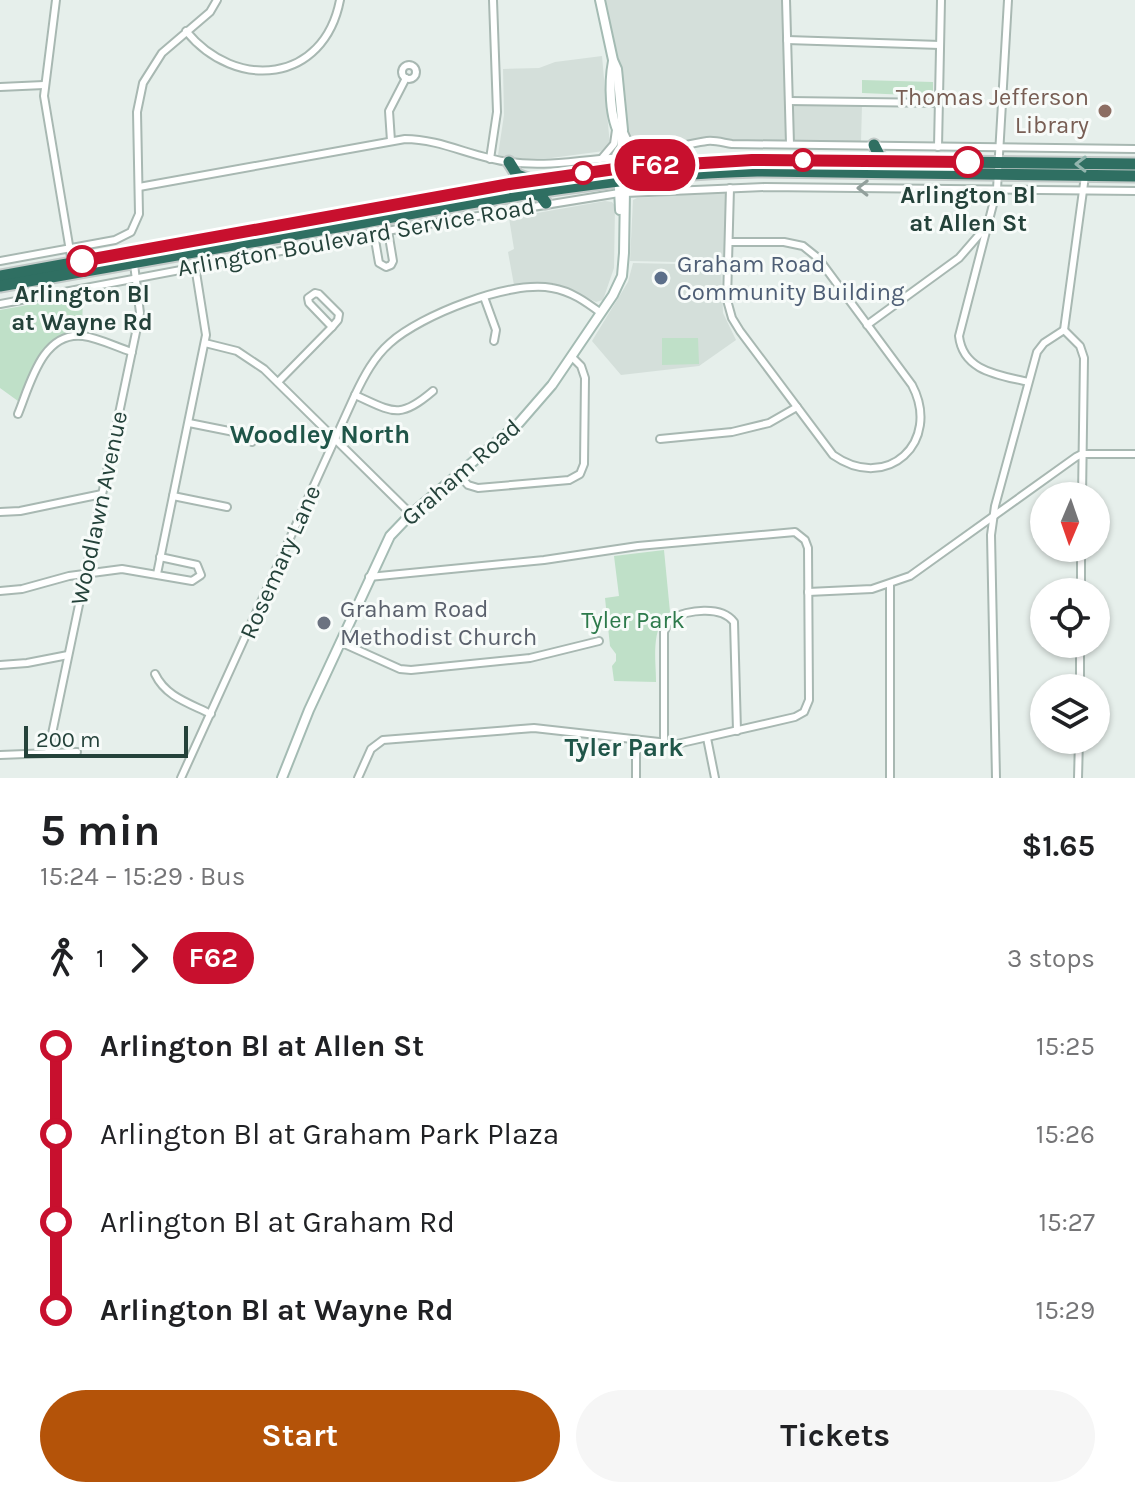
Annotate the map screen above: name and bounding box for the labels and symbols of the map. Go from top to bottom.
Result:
place label: Thomas Jefferson Library [896,83,1089,139]
marker: Thomas Jefferson Library [1096,102,1114,120]
line badge: F62 [609,139,701,191]
marker: Arlington Bl at Allen St [953,147,983,177]
unlabelled marker [792,149,814,171]
one-way arrow [1074,155,1087,173]
unlabelled marker [572,162,594,184]
one-way arrow [856,179,869,197]
place label: Arlington Bl at Allen St [900,181,1036,237]
street label: Arlington Boulevard Service Road [175,192,537,282]
marker: Arlington Bl at Wayne Rd [67,246,97,276]
place label: Graham Road Community Building [677,250,905,306]
marker: Graham Road Community Building [652,269,670,287]
place label: Arlington Bl at Wayne Rd [11,280,153,336]
street label: Woodlawn Avenue [65,408,133,608]
street label: Graham Road [396,413,526,531]
district label: Woodley North [230,419,410,450]
street label: Rosemary Lane [234,481,326,643]
north arrow [1030,482,1110,562]
place label: Graham Road Methodist Church [340,595,537,651]
park label: Tyler Park [581,606,685,634]
marker: Graham Road Methodist Church [315,614,333,632]
scale bar [24,722,188,758]
district label: Tyler Park [564,732,684,763]

